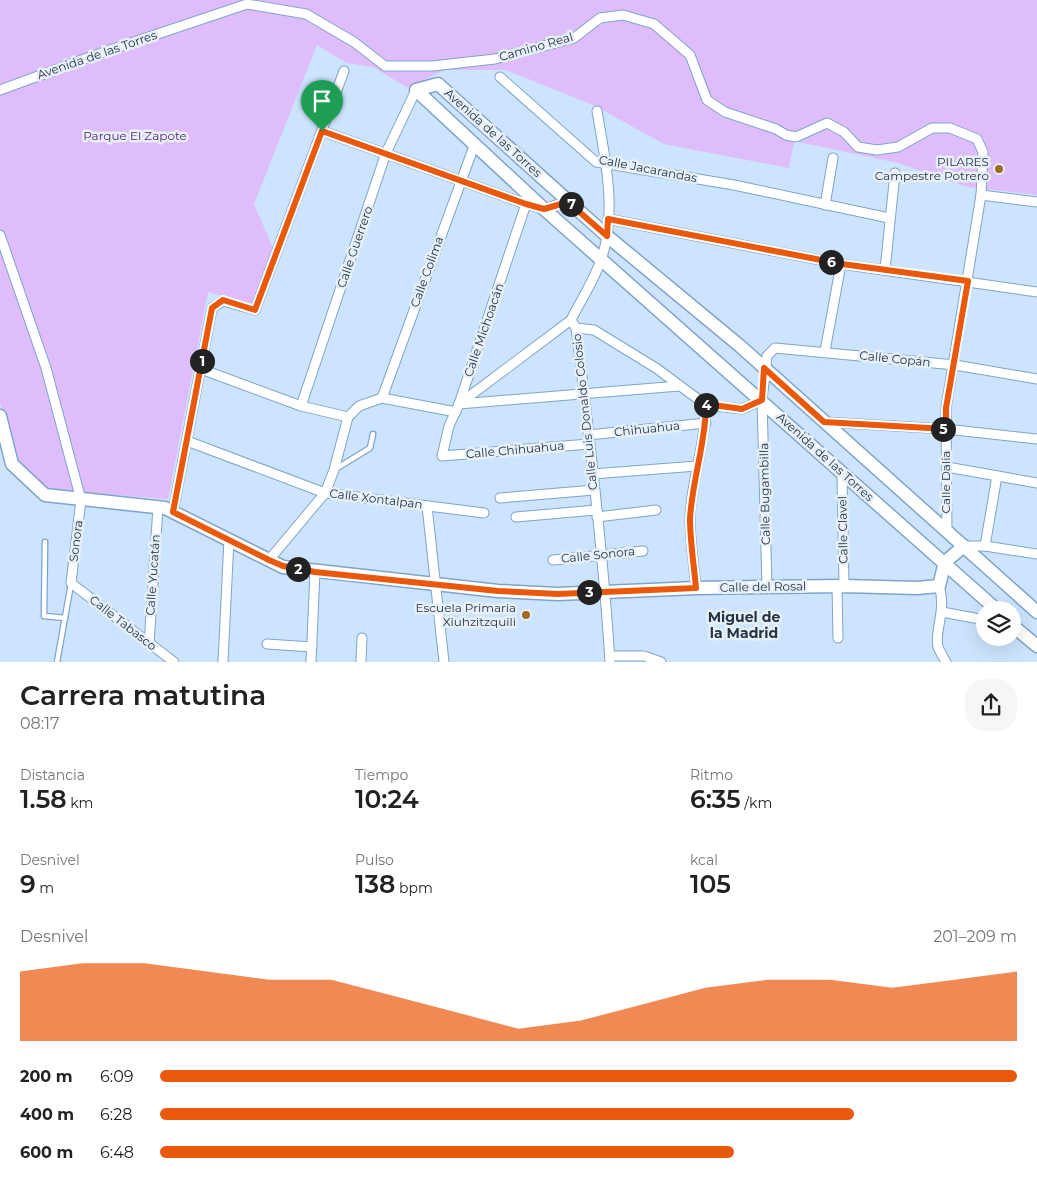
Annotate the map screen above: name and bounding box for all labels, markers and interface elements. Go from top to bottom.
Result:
street label: Avenida de las Torres [35,27,159,82]
street label: Camino Real [497,29,575,64]
pin [301,80,343,131]
street label: Avenida de las Torres [442,85,545,180]
icon: arrive [308,87,336,115]
park label: Parque El Zapote [83,128,187,143]
street label: Calle Jacarandas [598,152,699,185]
place label: PILARES Campestre Potrero [875,154,989,183]
marker: PILARES Campestre Potrero [993,163,1005,175]
pin: 7 [558,192,584,216]
text: 7 [567,195,576,213]
street label: Calle Guerrero [333,204,376,290]
street label: Calle Colima [407,234,446,309]
pin: 6 [818,250,844,274]
text: 6 [827,253,836,271]
street label: Calle Michoacán [460,281,507,379]
street label: Calle Luis Donaldo Colosio [569,333,600,491]
street label: Calle Copán [859,347,931,370]
pin: 1 [190,348,214,374]
text: 1 [200,352,205,370]
pin: 4 [694,392,718,418]
text: 4 [702,396,711,414]
street label: Avenida de las Torres [774,409,877,504]
pin: 5 [930,416,956,442]
street label: Chihuahua [613,418,681,439]
text: 5 [939,420,948,438]
street label: Calle Chihuahua [465,438,565,461]
street label: Calle Bugambilla [756,443,773,545]
street label: Calle Dalia [938,451,953,513]
street label: Calle Xontalpan [329,485,423,512]
street label: Calle Clavel [834,496,851,564]
street label: Sonora [66,519,86,563]
street label: Calle Yucatán [142,534,163,616]
street label: Calle Sonora [560,543,636,566]
pin: 2 [286,556,310,582]
text: 2 [294,560,303,578]
street label: Calle del Rosal [720,578,806,595]
pin: 3 [576,580,602,604]
text: 3 [585,583,594,601]
street label: Calle Tabasco [87,592,160,654]
place label: Escuela Primaria Xiuhzitzquili [416,600,516,629]
map controls [976,601,1021,646]
button: layers [976,601,1021,646]
district label: Miguel de la Madrid [708,608,780,642]
marker: Escuela Primaria Xiuhzitzquili [520,609,532,621]
text: Carrera matutina [20,678,266,712]
button: share [965,679,1017,731]
text: 08:17 [20,714,59,733]
text: Distancia [20,766,85,784]
text: Tiempo [355,766,408,784]
text: Ritmo [690,766,733,784]
text: 1.58 [20,784,67,814]
text: 10:24 [355,784,419,814]
text: 6:35 [690,784,741,814]
text: km [67,794,93,812]
text: /km [741,794,772,812]
text: Desnivel [20,851,80,869]
text: Pulso [355,851,394,869]
text: kcal [690,851,718,869]
text: 9 [20,869,36,899]
text: 138 [355,869,395,899]
text: 105 [690,869,731,899]
text: m [36,879,54,897]
text: bpm [395,879,433,897]
text: Desnivel [20,927,88,946]
text: 201–209 m [933,927,1017,946]
text: 200 m [20,1067,72,1086]
text: 6:09 [100,1067,133,1086]
text: 400 m [20,1105,74,1124]
text: 6:28 [100,1105,132,1124]
text: 600 m [20,1143,73,1162]
text: 6:48 [100,1143,134,1162]

